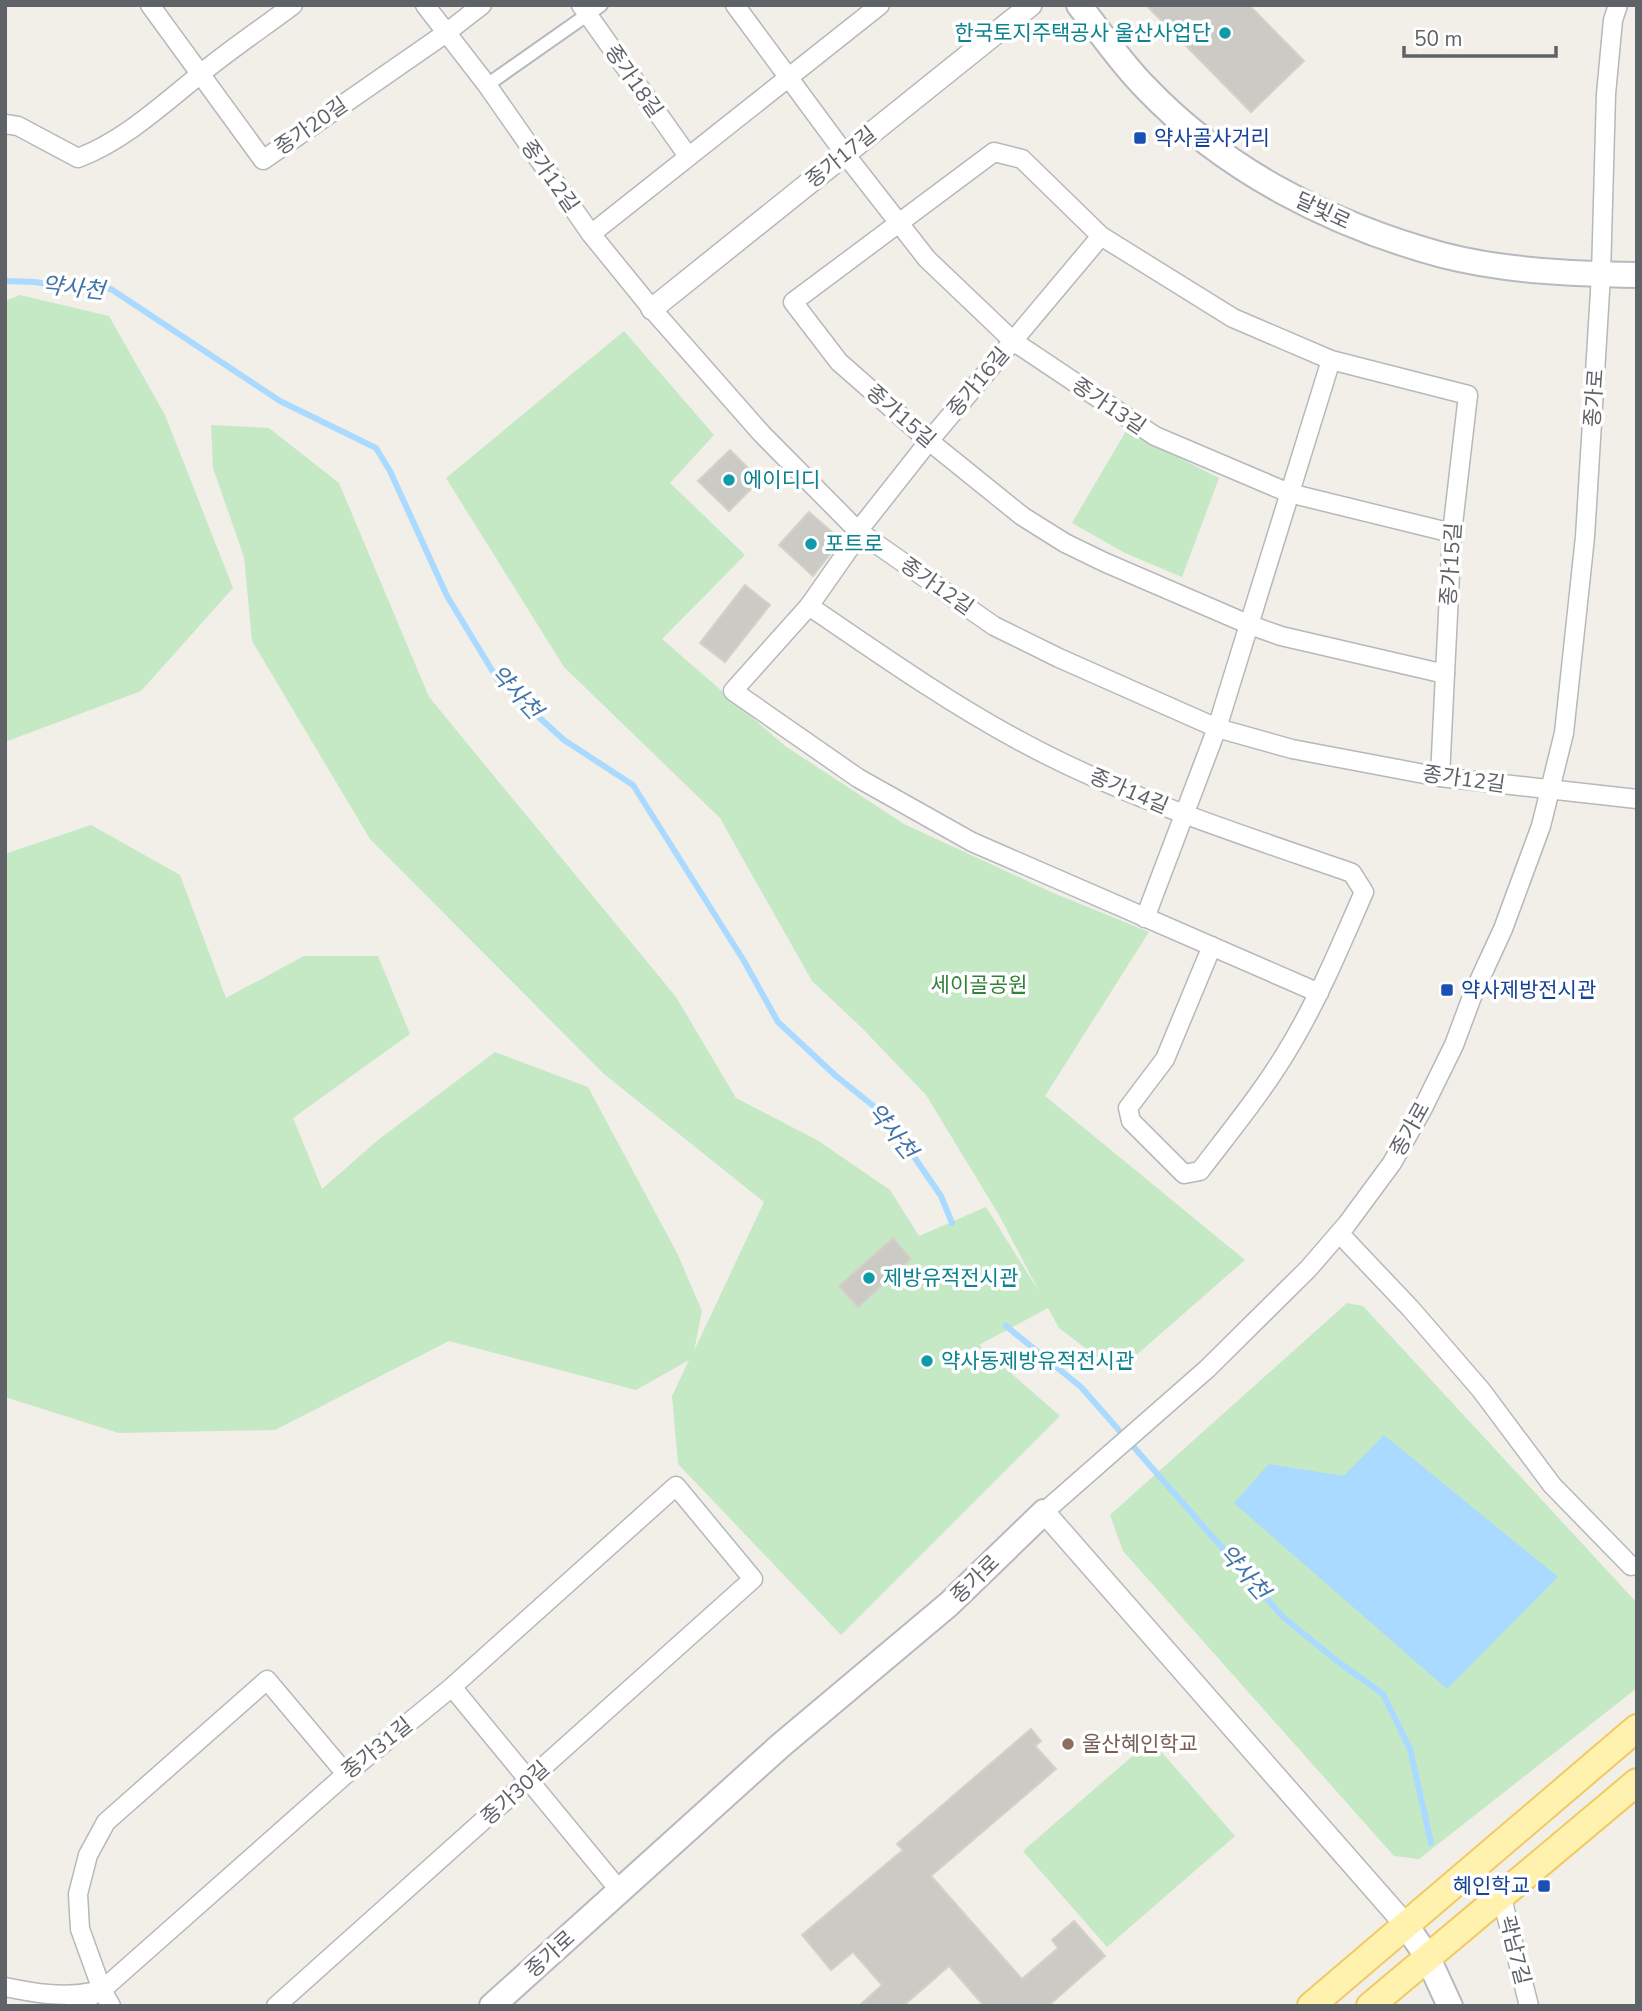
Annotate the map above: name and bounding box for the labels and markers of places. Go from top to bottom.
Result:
place label: 한국토지주택공사 울산사업단 [954,19,1211,47]
marker: 한국토지주택공사 울산사업단 [1217,25,1233,41]
place label: 약사골사거리 [1154,124,1270,152]
marker: 약사골사거리 [1132,130,1148,146]
place label: 에이디디 [743,466,820,494]
marker: 에이디디 [721,472,737,488]
place label: 포트로 [825,530,883,558]
marker: 포트로 [803,536,819,552]
place label: 약사제방전시관 [1461,976,1596,1004]
marker: 약사제방전시관 [1439,982,1455,998]
place label: 제방유적전시관 [883,1264,1018,1292]
marker: 제방유적전시관 [861,1270,877,1286]
place label: 약사동제방유적전시관 [941,1347,1134,1375]
marker: 약사동제방유적전시관 [919,1353,935,1369]
place label: 울산혜인학교 [1082,1730,1198,1758]
marker: 울산혜인학교 [1060,1736,1076,1752]
place label: 혜인학교 [1453,1872,1530,1900]
marker: 혜인학교 [1536,1878,1552,1894]

